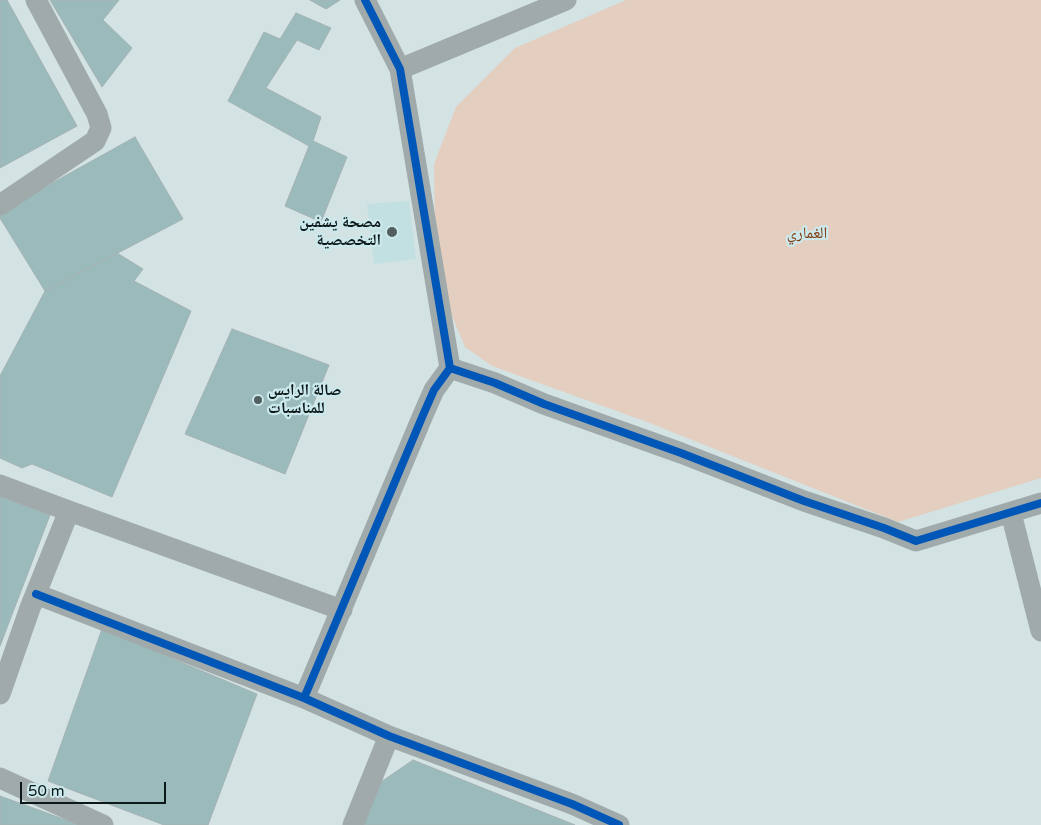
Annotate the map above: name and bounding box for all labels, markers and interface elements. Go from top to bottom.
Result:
place label: مصحة يشفين التخصصية [299,213,381,251]
park label: الغماري [787,224,827,244]
marker: مصحة يشفين التخصصية [385,225,399,239]
place label: صالة الرايس للمناسبات [268,381,341,419]
marker: صالة الرايس للمناسبات [252,394,264,406]
scale bar [22,772,169,804]
text: 50 m [28,782,65,800]

